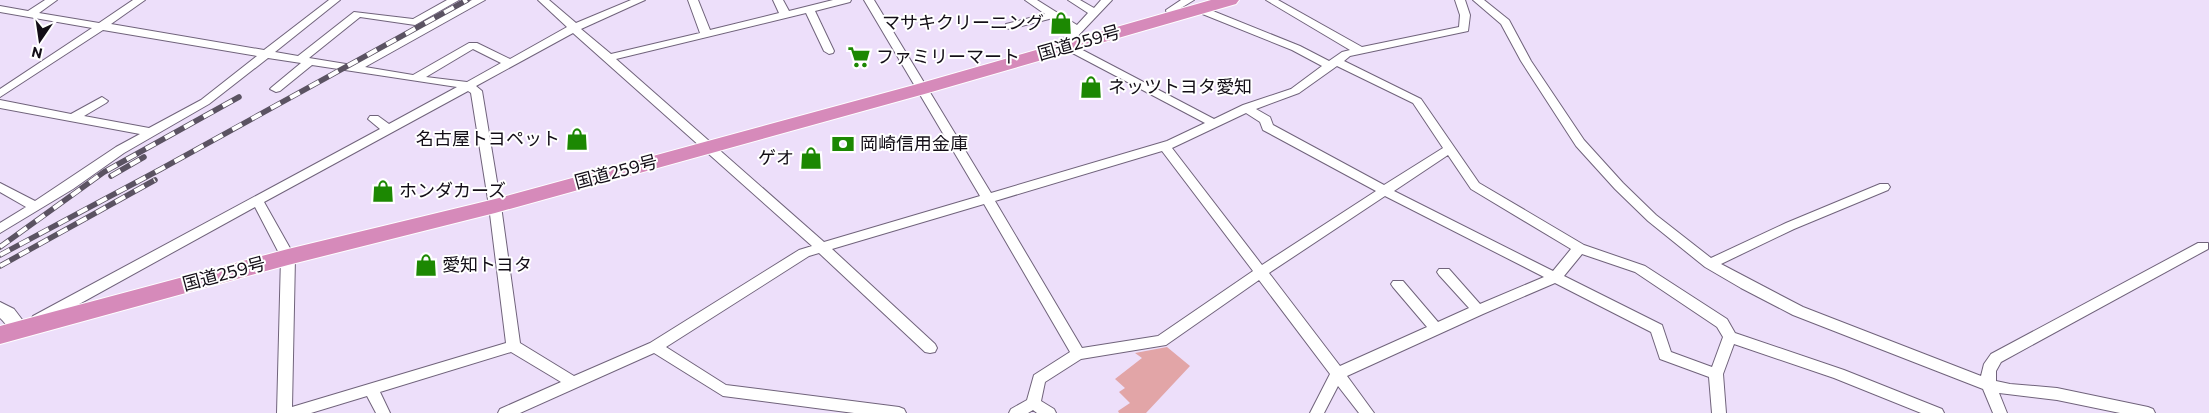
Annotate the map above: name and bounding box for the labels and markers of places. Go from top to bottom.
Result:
shop icon: マサキクリーニング [1048,10,1074,36]
place label: マサキクリーニング [882,11,1044,33]
supermarket icon: ファミリーマート [846,44,872,70]
place label: ファミリーマート [876,45,1020,67]
shop icon: ネッツトヨタ愛知 [1078,74,1104,100]
place label: ネッツトヨタ愛知 [1108,75,1252,97]
shop icon: 名古屋トヨペット [564,126,590,152]
place label: 名古屋トヨペット [416,127,560,149]
bank icon: 岡崎信用金庫 [830,131,856,157]
place label: 岡崎信用金庫 [860,132,968,154]
shop icon: ゲオ [798,145,824,171]
place label: ゲオ [758,146,794,168]
shop icon: ホンダカーズ [370,178,396,204]
place label: ホンダカーズ [399,179,506,201]
shop icon: 愛知トヨタ [413,252,439,278]
place label: 愛知トヨタ [442,253,532,275]

